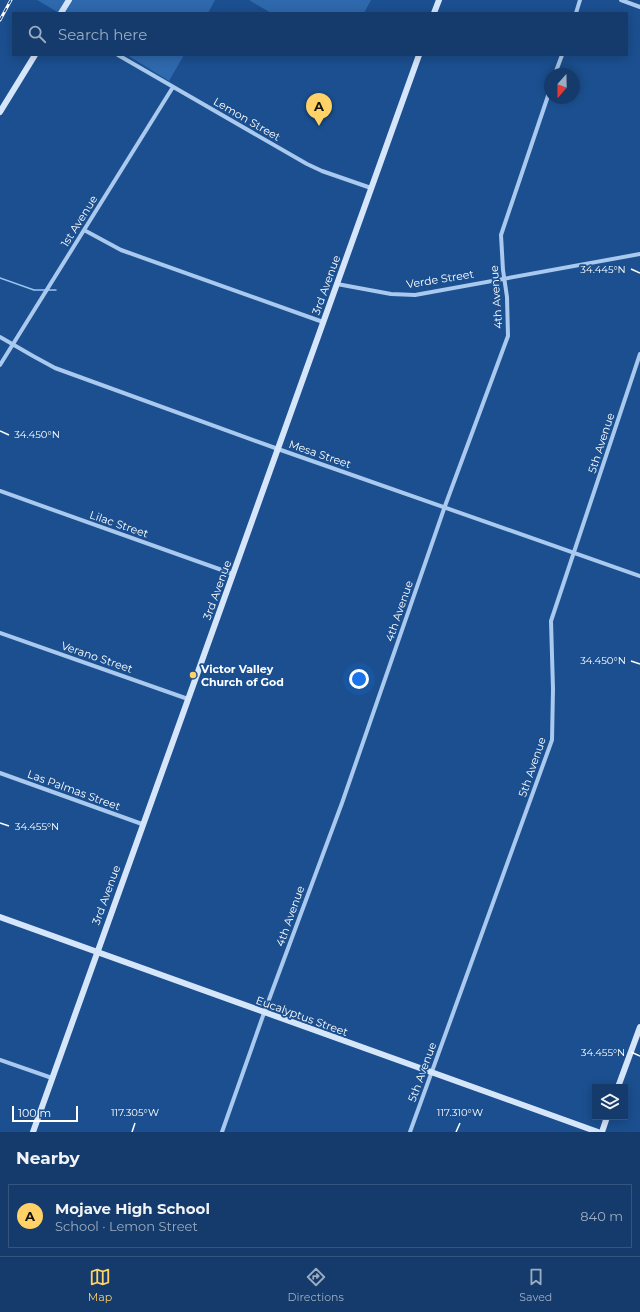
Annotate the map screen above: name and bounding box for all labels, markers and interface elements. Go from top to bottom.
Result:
search box [12,12,628,56]
icon: search [26,23,48,45]
text: Search here [58,25,147,44]
north arrow [544,68,580,104]
pin: A [306,93,332,126]
street label: Lemon Street [211,94,284,144]
street label: 1st Avenue [58,192,101,249]
street label: 3rd Avenue [309,253,343,317]
text: 34.445°N [580,263,626,276]
street label: 4th Avenue [487,264,505,329]
street label: Verde Street [405,267,475,291]
street label: 5th Avenue [585,411,617,475]
text: 34.450°N [14,428,60,441]
street label: Mesa Street [287,437,354,471]
street label: Lilac Street [88,507,151,541]
street label: 3rd Avenue [200,558,234,622]
street label: 4th Avenue [382,578,416,643]
street label: Verano Street [59,638,135,676]
text: 34.450°N [580,654,626,667]
place label: Victor Valley Church of God [200,662,284,689]
your location [349,669,369,689]
marker: Victor Valley Church of God [188,670,198,680]
street label: 5th Avenue [515,735,549,799]
street label: Las Palmas Street [26,767,123,814]
text: 34.455°N [15,820,59,833]
street label: 3rd Avenue [89,863,123,927]
street label: 4th Avenue [273,883,308,948]
street label: Eucalyptus Street [254,993,350,1039]
street label: 5th Avenue [405,1040,439,1104]
text: 34.455°N [581,1046,625,1059]
map controls [592,1084,628,1120]
button: layers [592,1084,628,1120]
scale bar [12,1104,78,1123]
text: 100 m [18,1106,51,1120]
text: 117.305°W [111,1106,159,1119]
text: 117.310°W [437,1106,483,1119]
text: Nearby [16,1148,80,1168]
text: Mojave High School [55,1199,210,1218]
text: A [25,1208,35,1224]
text: 840 m [580,1208,623,1224]
text: School · Lemon Street [55,1218,198,1234]
tab: Map [88,1266,112,1304]
tab: Directions [288,1266,344,1304]
tab: Saved [519,1266,552,1304]

